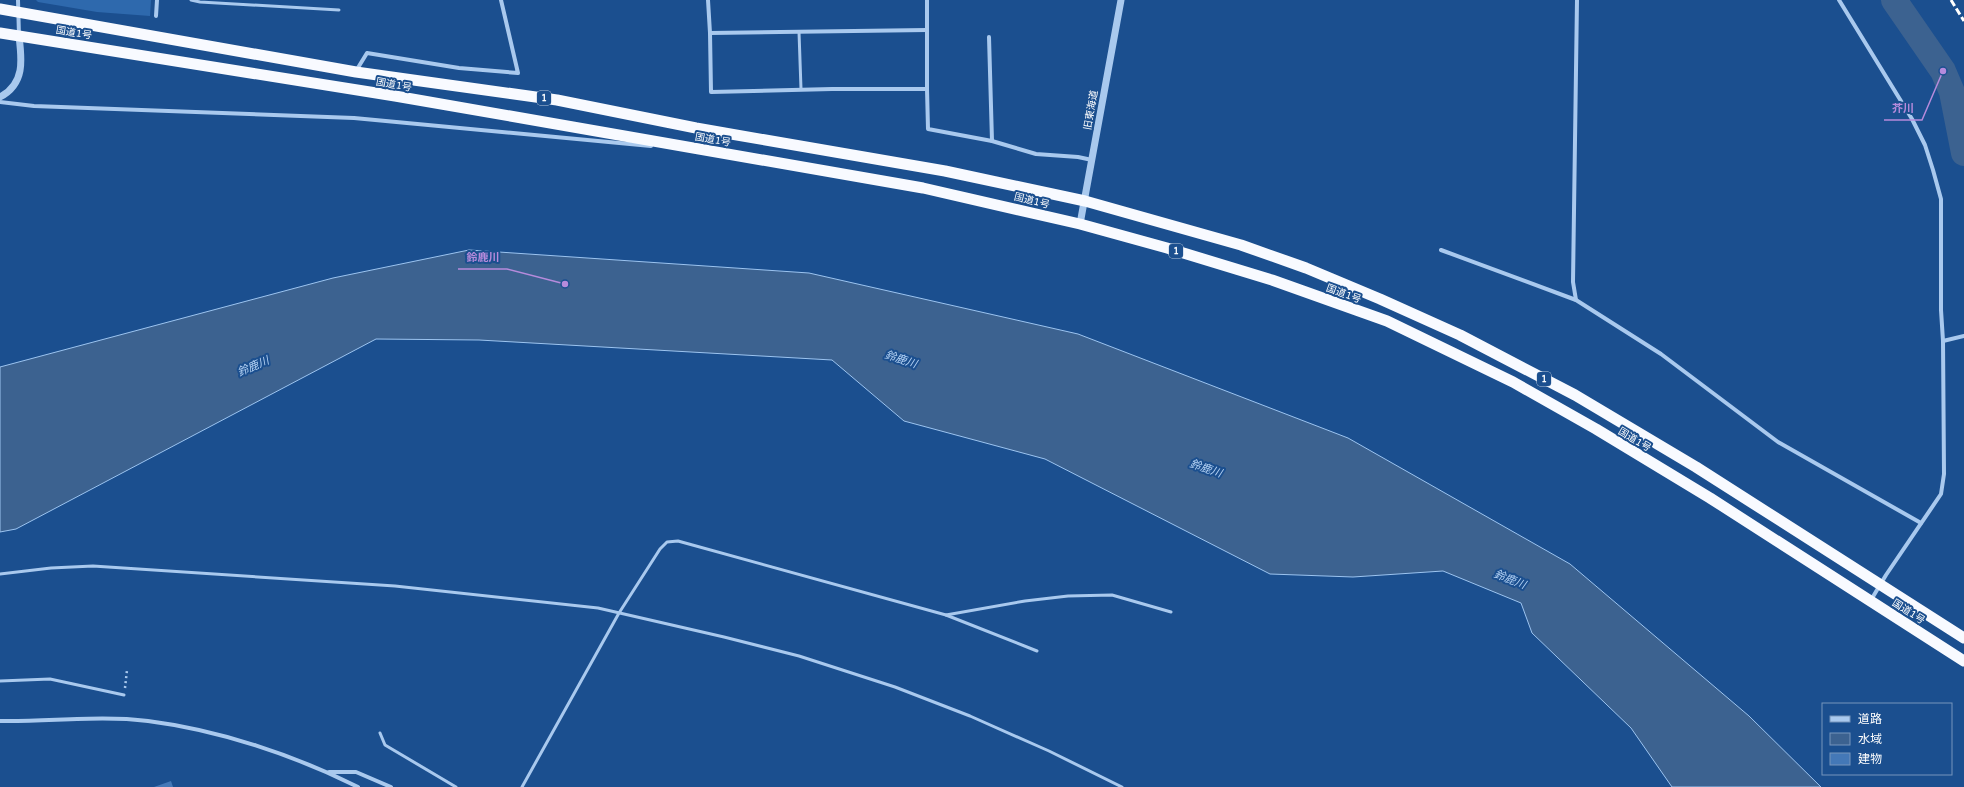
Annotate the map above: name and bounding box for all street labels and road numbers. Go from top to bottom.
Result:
street label: 国道1号 [55,24,93,42]
street label: 国道1号 [375,76,413,94]
street label: 旧東海道 [1082,89,1100,131]
road number: 1 [537,91,551,105]
street label: 国道1号 [694,131,732,149]
street label: 国道1号 [1013,191,1051,211]
road number: 1 [1169,244,1183,258]
street label: 国道1号 [1325,282,1363,306]
road number: 1 [1537,372,1551,386]
street label: 国道1号 [1616,425,1653,454]
street label: 国道1号 [1890,597,1927,627]

